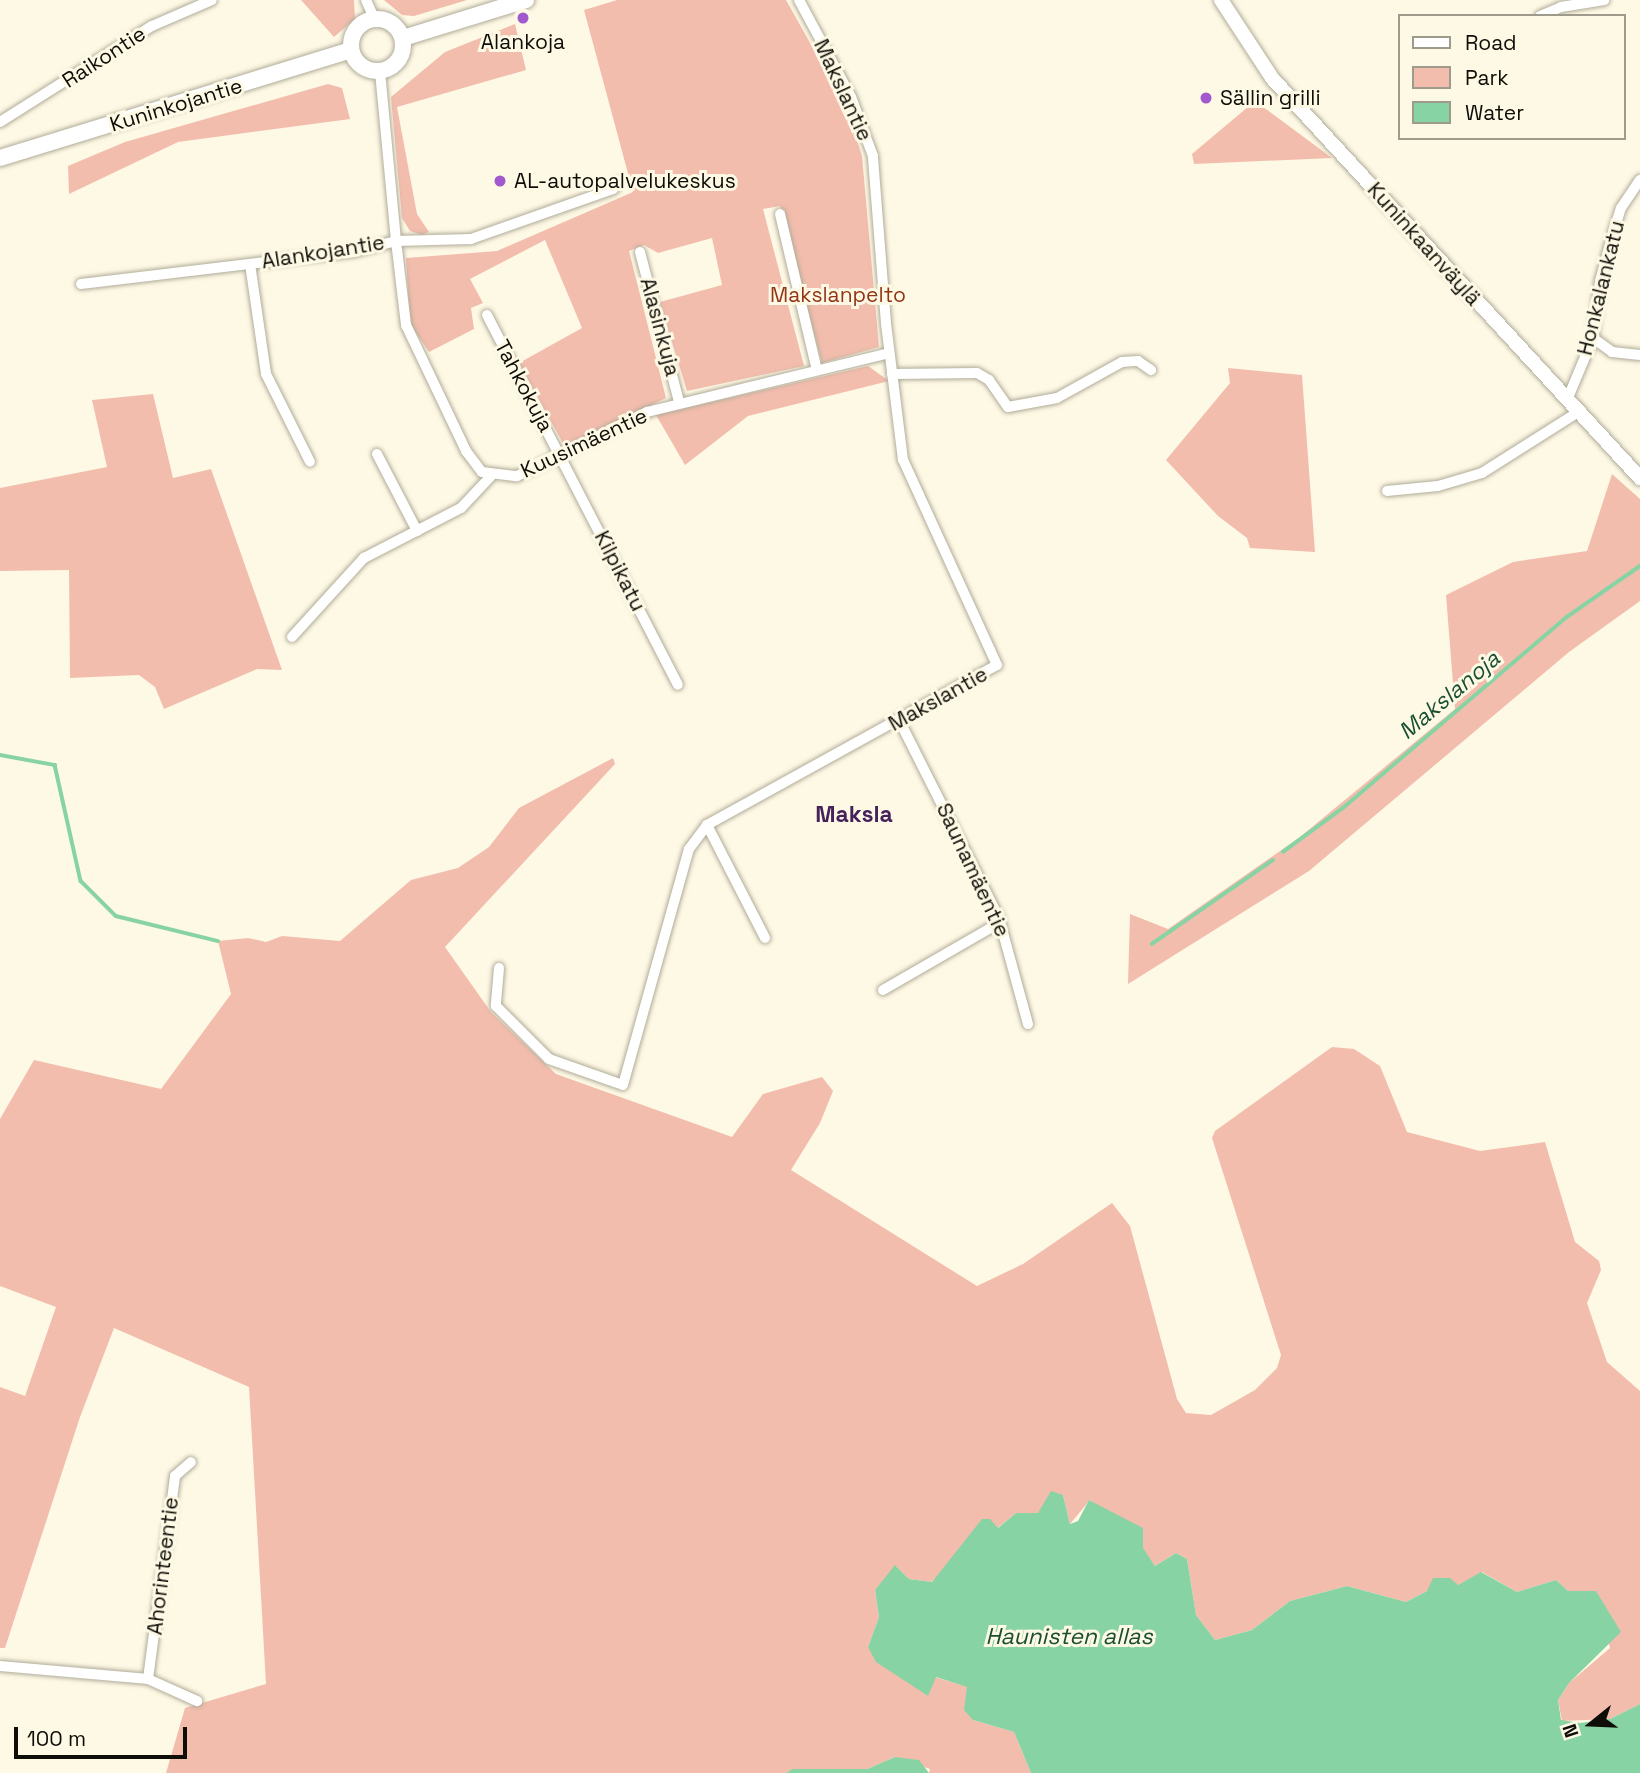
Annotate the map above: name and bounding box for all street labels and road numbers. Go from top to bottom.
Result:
street label: Raikontie [58,21,150,93]
street label: Makslantie [808,35,878,145]
street label: Kuninkojantie [107,73,245,137]
street label: Kuninkaanväylä [1362,177,1486,311]
street label: Honkalankatu [1572,218,1630,358]
street label: Alankojantie [260,230,386,274]
street label: Alasinkuja [635,275,685,379]
street label: Tahkokuja [489,336,559,436]
street label: Kuusimäentie [517,403,651,483]
street label: Kilpikatu [589,527,651,615]
street label: Makslantie [884,661,992,737]
street label: Saunamäentie [931,799,1015,941]
street label: Ahorinteentie [142,1496,184,1636]

